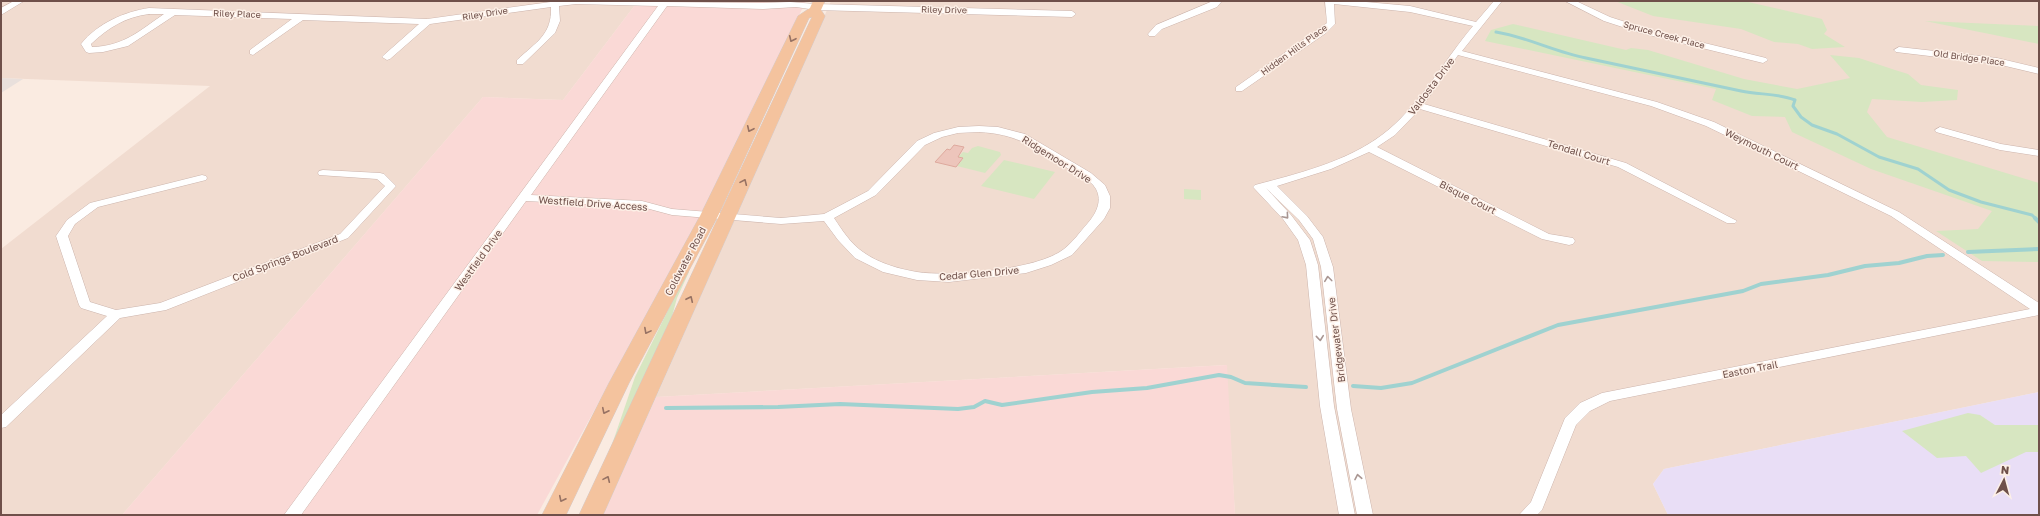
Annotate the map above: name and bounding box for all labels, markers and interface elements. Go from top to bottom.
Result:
street label: Riley Drive [461,4,508,23]
street label: Riley Drive [921,4,967,15]
street label: Riley Place [213,7,261,20]
street label: Spruce Creek Place [1622,18,1706,51]
street label: Hidden Hills Place [1258,22,1329,77]
one-way arrow [789,35,797,43]
street label: Old Bridge Place [1933,47,2005,68]
street label: Valdosta Drive [1405,55,1457,117]
one-way arrow [747,125,755,133]
street label: Weymouth Court [1723,126,1801,172]
street label: Ridgemoor Drive [1020,133,1094,185]
street label: Tendall Court [1546,137,1612,167]
street label: Bisque Court [1438,178,1498,216]
one-way arrow [739,179,747,187]
street label: Westfield Drive Access [538,193,648,213]
one-way arrow [1281,211,1288,219]
street label: Coldwater Road [662,225,708,297]
street label: Westfield Drive [452,227,504,293]
street label: Cold Springs Boulevard [231,232,339,284]
street label: Cedar Glen Drive [939,264,1020,282]
one-way arrow [1324,276,1333,282]
one-way arrow [685,296,693,303]
street label: Bridgewater Drive [1325,297,1347,383]
one-way arrow [645,327,652,335]
one-way arrow [1315,335,1324,341]
street label: Easton Trail [1721,358,1779,380]
one-way arrow [602,406,610,414]
north arrow [1984,460,2024,500]
text: N [2000,463,2010,476]
one-way arrow [1354,474,1362,480]
one-way arrow [603,476,611,483]
one-way arrow [560,494,567,502]

